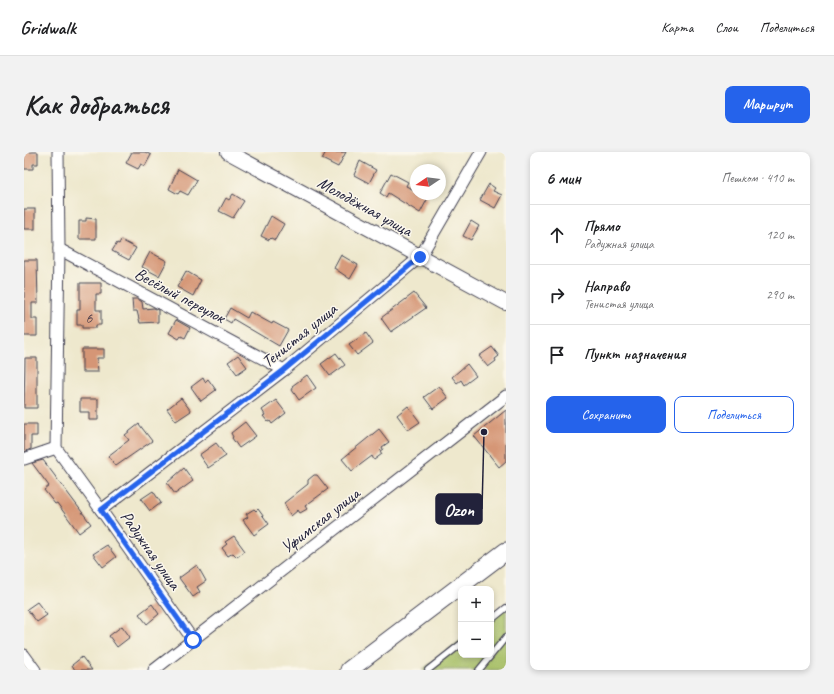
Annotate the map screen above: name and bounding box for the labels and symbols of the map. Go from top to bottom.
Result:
north arrow [410,164,446,200]
street label: Молодёжная улица [314,172,417,242]
route end [411,248,429,266]
street label: Весёлый переулок [131,263,230,329]
street label: Тенистая улица [258,298,342,372]
house number: 6 [86,309,94,328]
street label: Уфимская улица [277,482,366,558]
callout: Ozon [436,494,482,524]
text: Ozon [444,499,475,521]
street label: Радужная улица [116,507,186,595]
route start [184,631,202,649]

